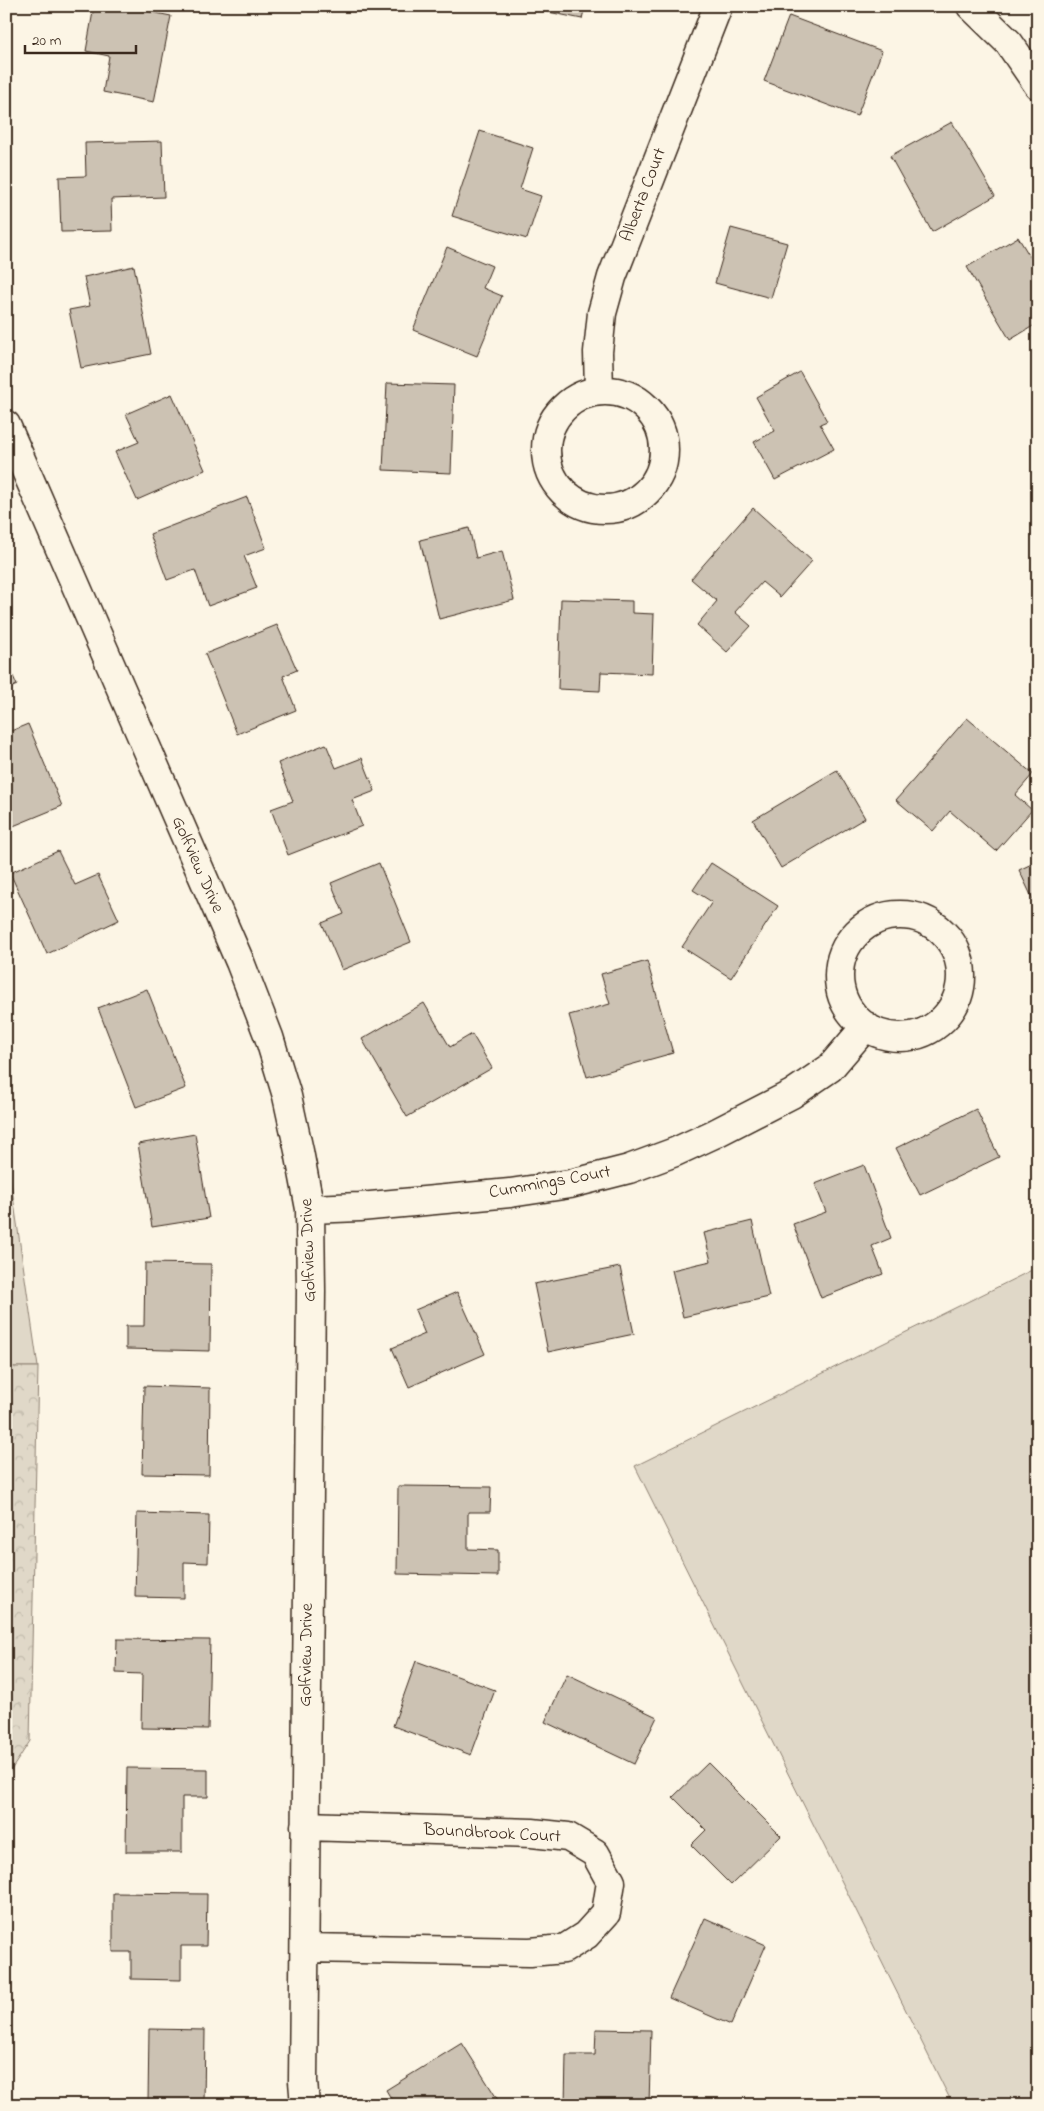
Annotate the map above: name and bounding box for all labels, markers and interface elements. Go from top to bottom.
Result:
scale bar [25,22,136,54]
text: 20 m [32,30,62,52]
street label: Alberta Court [614,144,674,246]
street label: Golfview Drive [164,812,230,918]
street label: Cummings Court [487,1160,613,1207]
street label: Golfview Drive [294,1197,324,1302]
street label: Golfview Drive [293,1602,321,1707]
street label: Boundbrook Court [422,1817,561,1851]

